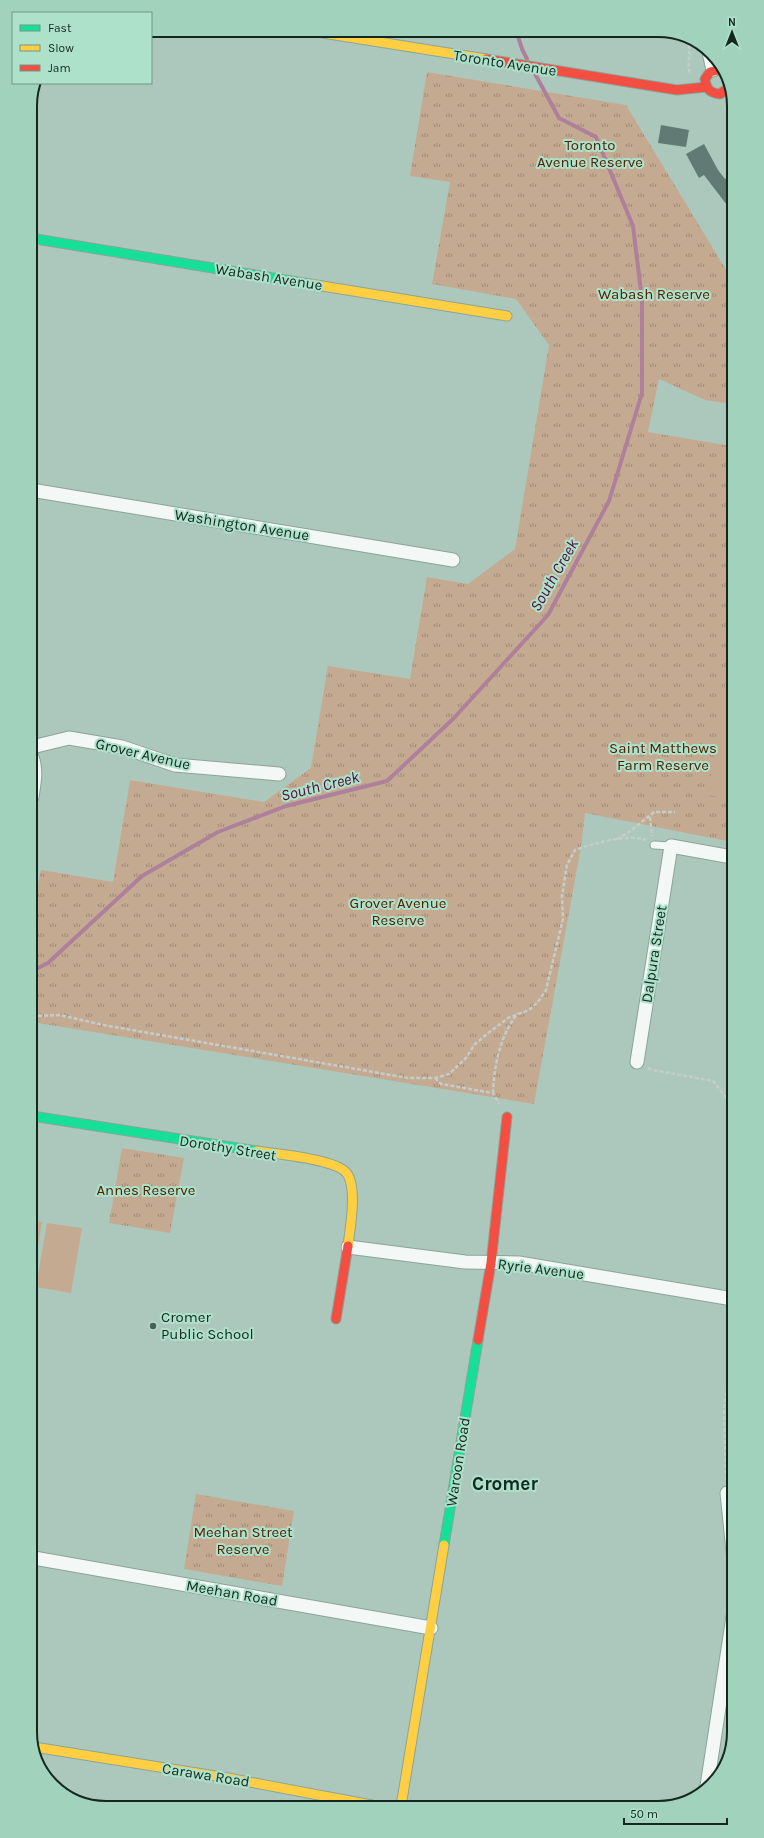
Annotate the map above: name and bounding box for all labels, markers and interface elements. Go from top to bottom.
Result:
legend [12,12,152,84]
north arrow [712,12,752,52]
text: N [728,16,736,29]
text: Fast [48,21,72,35]
text: Slow [48,41,74,55]
street label: Toronto Avenue [452,46,558,80]
text: Jam [48,61,71,75]
park label: Toronto Avenue Reserve [537,136,643,171]
street label: Wabash Avenue [214,260,324,294]
park label: Wabash Reserve [598,285,710,303]
street label: Washington Avenue [173,505,311,545]
water label: South Creek [526,535,583,614]
street label: Grover Avenue [94,734,192,774]
park label: Saint Matthews Farm Reserve [609,739,717,774]
water label: South Creek [279,767,362,805]
park label: Grover Avenue Reserve [350,894,446,929]
street label: Dalpura Street [637,904,671,1004]
street label: Dorothy Street [178,1131,278,1165]
park label: Annes Reserve [96,1181,196,1199]
street label: Ryrie Avenue [497,1255,585,1283]
place label: Cromer Public School [161,1308,254,1343]
marker: Cromer Public School [148,1321,158,1331]
street label: Waroon Road [442,1416,474,1508]
district label: Cromer [472,1473,538,1495]
park label: Meehan Street Reserve [193,1523,293,1558]
street label: Meehan Road [185,1576,279,1610]
street label: Carawa Road [161,1759,251,1791]
scale bar [624,1800,727,1826]
text: 50 m [630,1807,658,1821]

